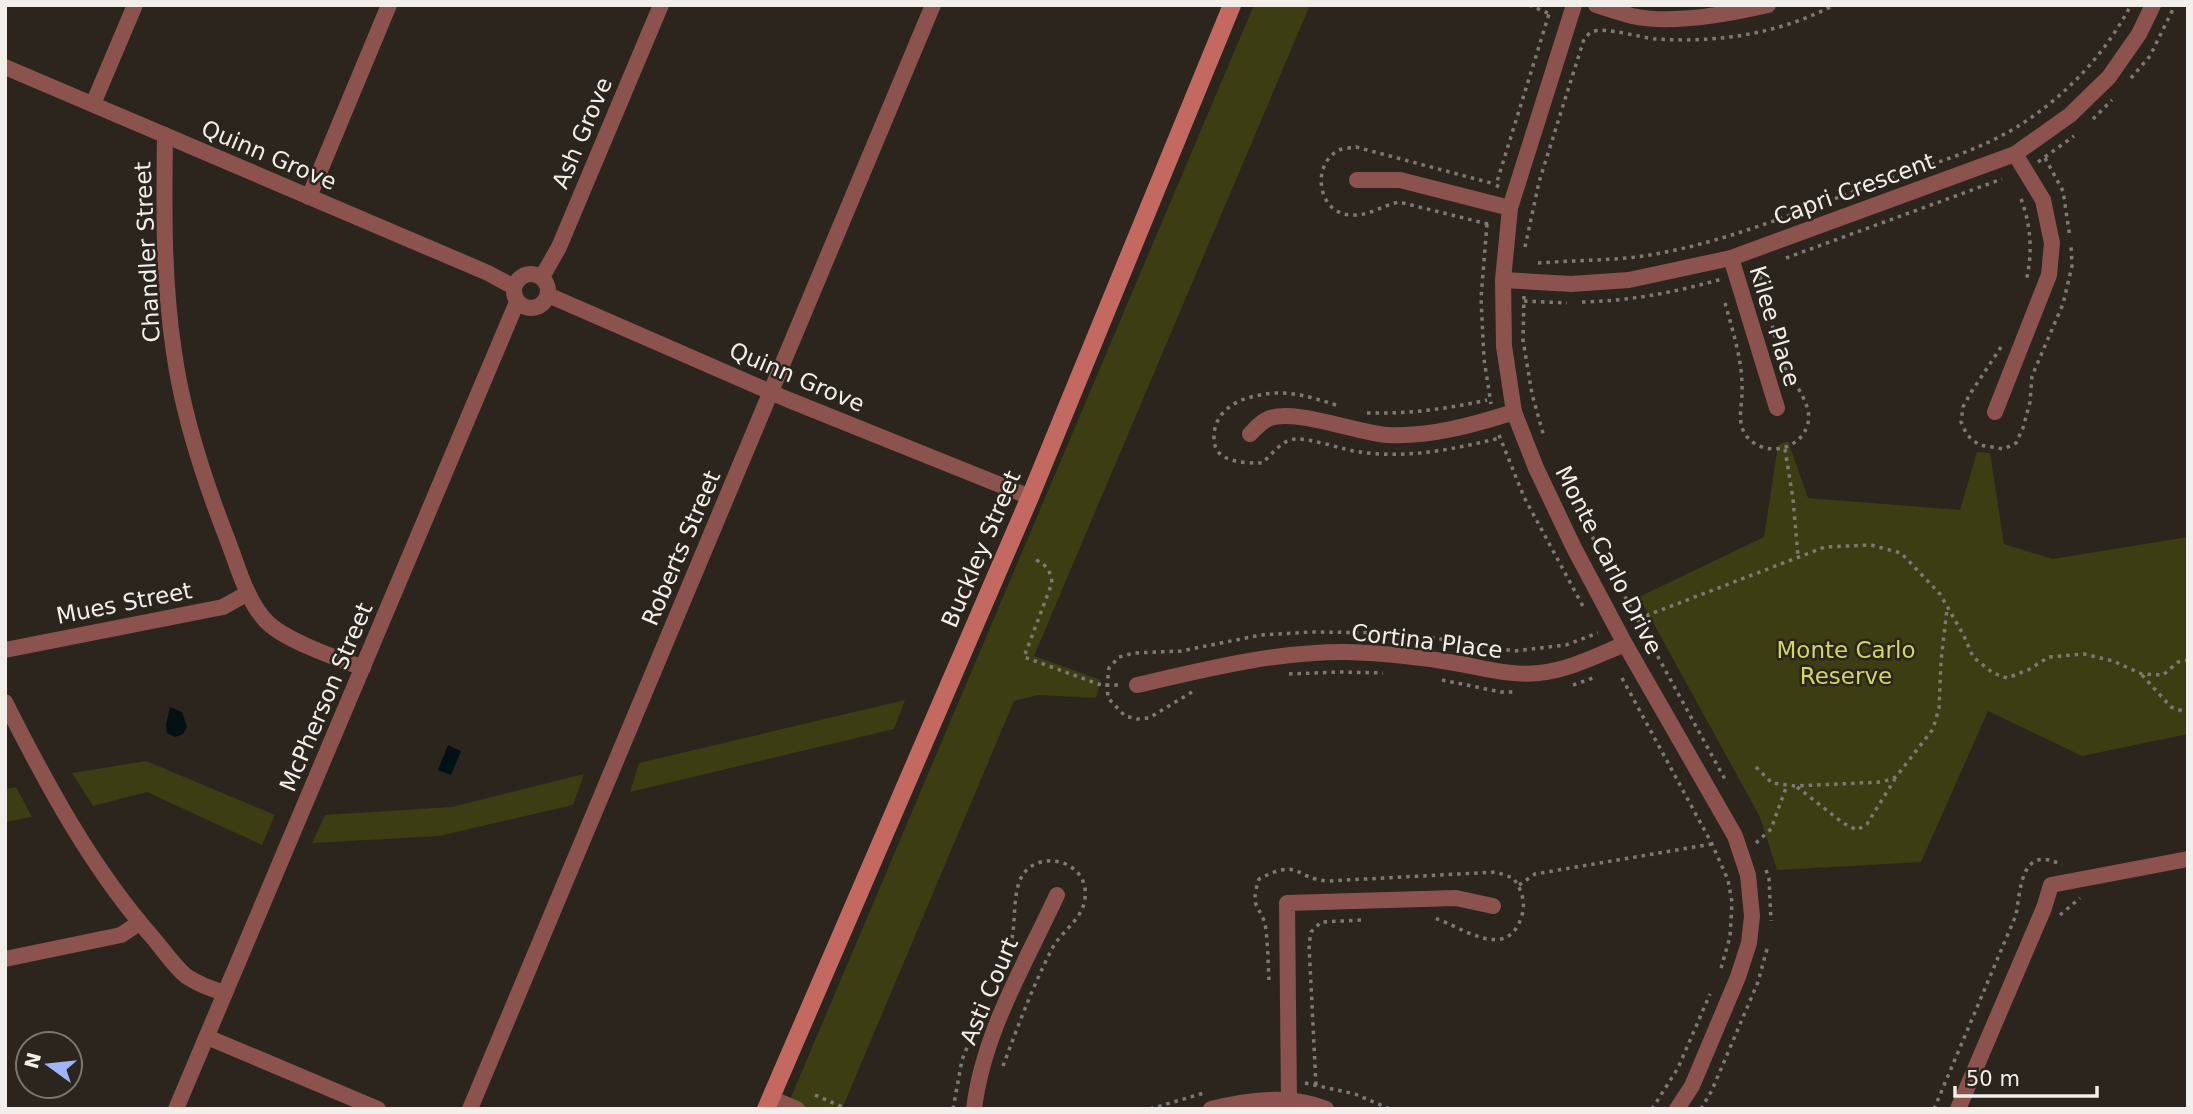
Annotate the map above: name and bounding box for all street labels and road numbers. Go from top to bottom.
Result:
street label: Ash Grove [547,74,617,192]
street label: Quinn Grove [198,115,340,195]
street label: Capri Crescent [1770,148,1938,230]
street label: Chandler Street [129,161,165,343]
street label: Kilee Place [1744,263,1806,389]
street label: Quinn Grove [726,337,868,417]
street label: Monte Carlo Drive [1550,462,1668,658]
street label: Roberts Street [637,467,725,629]
street label: Buckley Street [936,467,1026,631]
street label: Mues Street [54,577,194,629]
street label: McPherson Street [274,599,378,795]
street label: Cortina Place [1350,619,1504,663]
street label: Asti Court [955,934,1023,1048]

